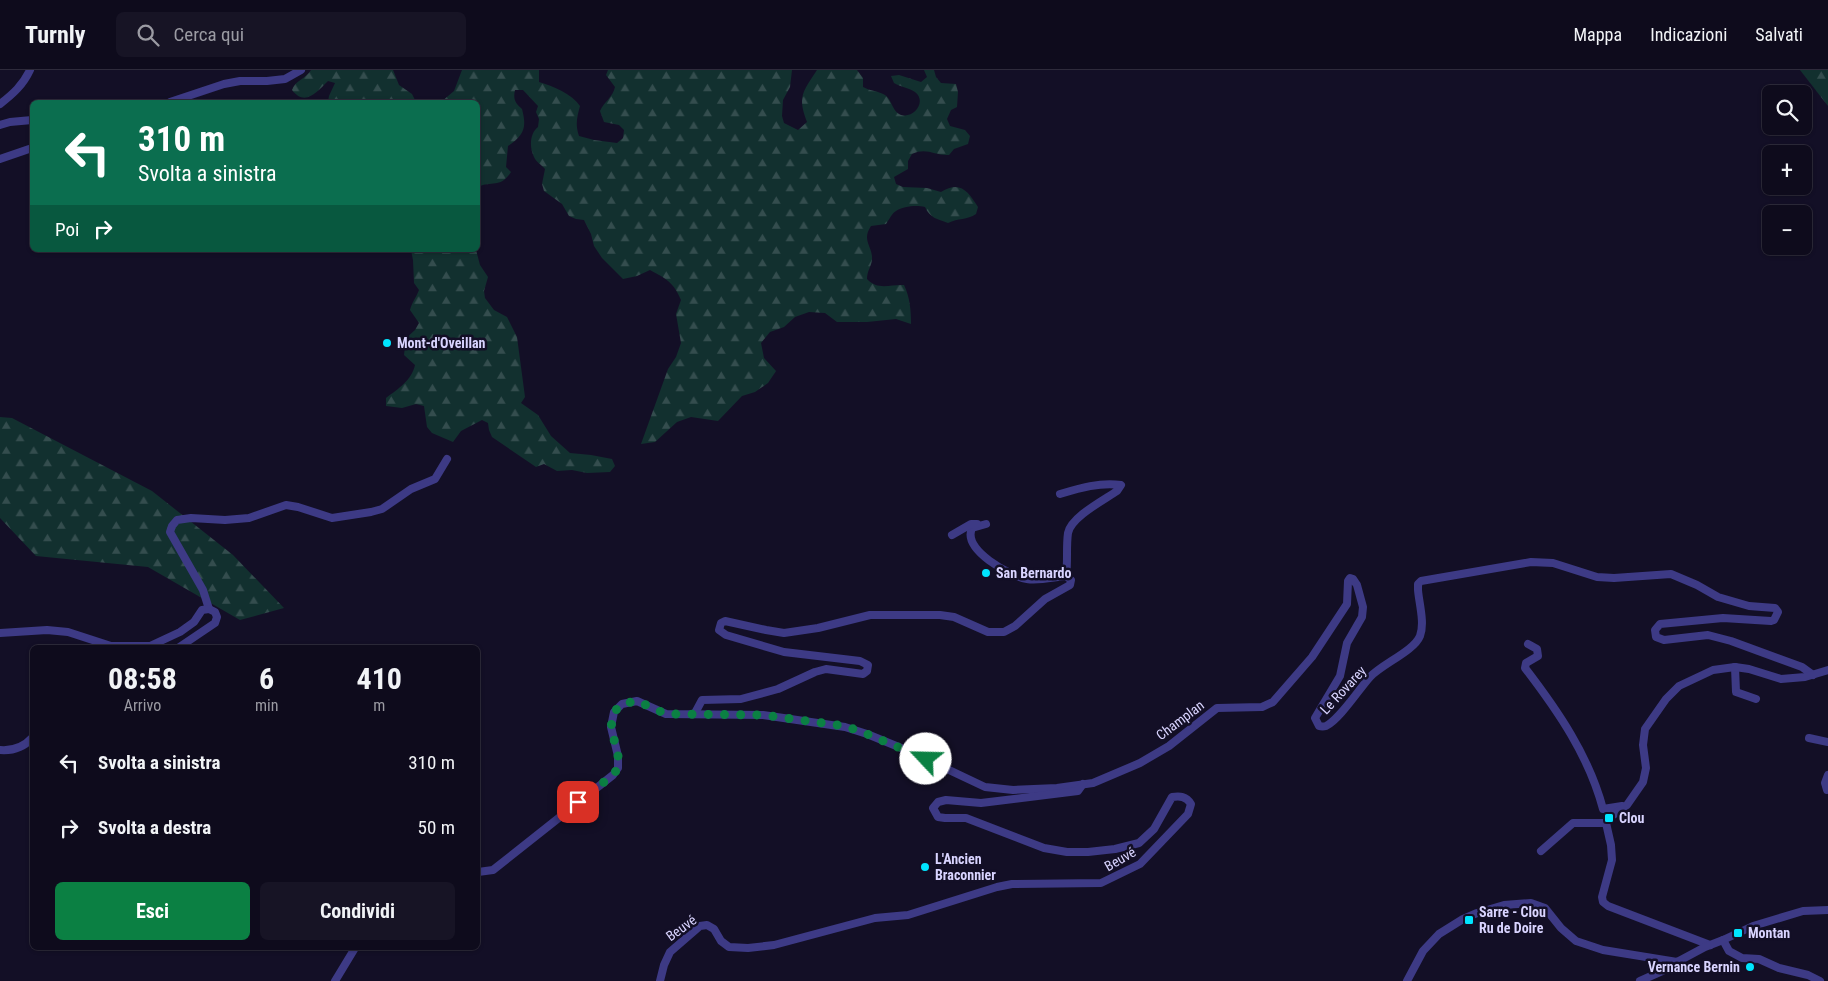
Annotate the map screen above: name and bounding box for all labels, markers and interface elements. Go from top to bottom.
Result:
search box [116,12,466,57]
text: Turnly [25,21,86,49]
icon: search [134,21,162,49]
text: Cerca qui [174,23,244,46]
text: Mappa [1574,24,1622,45]
text: Indicazioni [1650,24,1727,45]
text: Salvati [1755,24,1803,45]
map controls [1762,85,1812,255]
button: search [1762,85,1812,135]
text: 310 m [138,119,225,160]
icon: left [55,120,120,185]
button: + [1762,145,1812,195]
text: Svolta a sinistra [138,161,277,186]
button: − [1762,205,1812,255]
icon: right [89,215,117,243]
text: Poi [55,218,79,241]
place label: Mont-d'Oveillan [397,335,486,351]
marker: Mont-d'Oveillan [381,337,393,349]
place label: San Bernardo [996,565,1071,581]
marker: San Bernardo [980,567,992,579]
text: 08:58 [108,661,177,696]
text: 6 [259,661,274,696]
text: 410 [356,661,402,696]
street label: Le Rovarey [1317,663,1369,717]
text: Arrivo [124,696,161,715]
text: min [255,696,278,715]
text: m [373,696,385,715]
street label: Champlan [1153,697,1207,743]
position arrow [899,732,951,784]
icon: left [55,749,83,777]
text: Svolta a sinistra [98,751,220,774]
text: 310 m [408,751,455,774]
pin [557,781,599,823]
icon: arrive [564,788,592,816]
place label: Clou [1619,810,1644,826]
marker: Clou [1603,812,1615,824]
icon: right [55,814,83,842]
text: Svolta a destra [98,816,211,839]
text: 50 m [418,816,455,839]
street label: Beuvé [1102,843,1139,874]
place label: L'Ancien Braconnier [935,851,996,883]
marker: L'Ancien Braconnier [919,861,931,873]
button: Esci [55,882,250,940]
button: Condividi [260,882,455,940]
place label: Sarre - Clou Ru de Doire [1479,904,1546,936]
street label: Beuvé [663,911,700,944]
marker: Sarre - Clou Ru de Doire [1463,914,1475,926]
place label: Montan [1748,925,1790,941]
marker: Montan [1732,927,1744,939]
place label: Vernance Bernin [1648,959,1740,975]
marker: Vernance Bernin [1744,961,1756,973]

